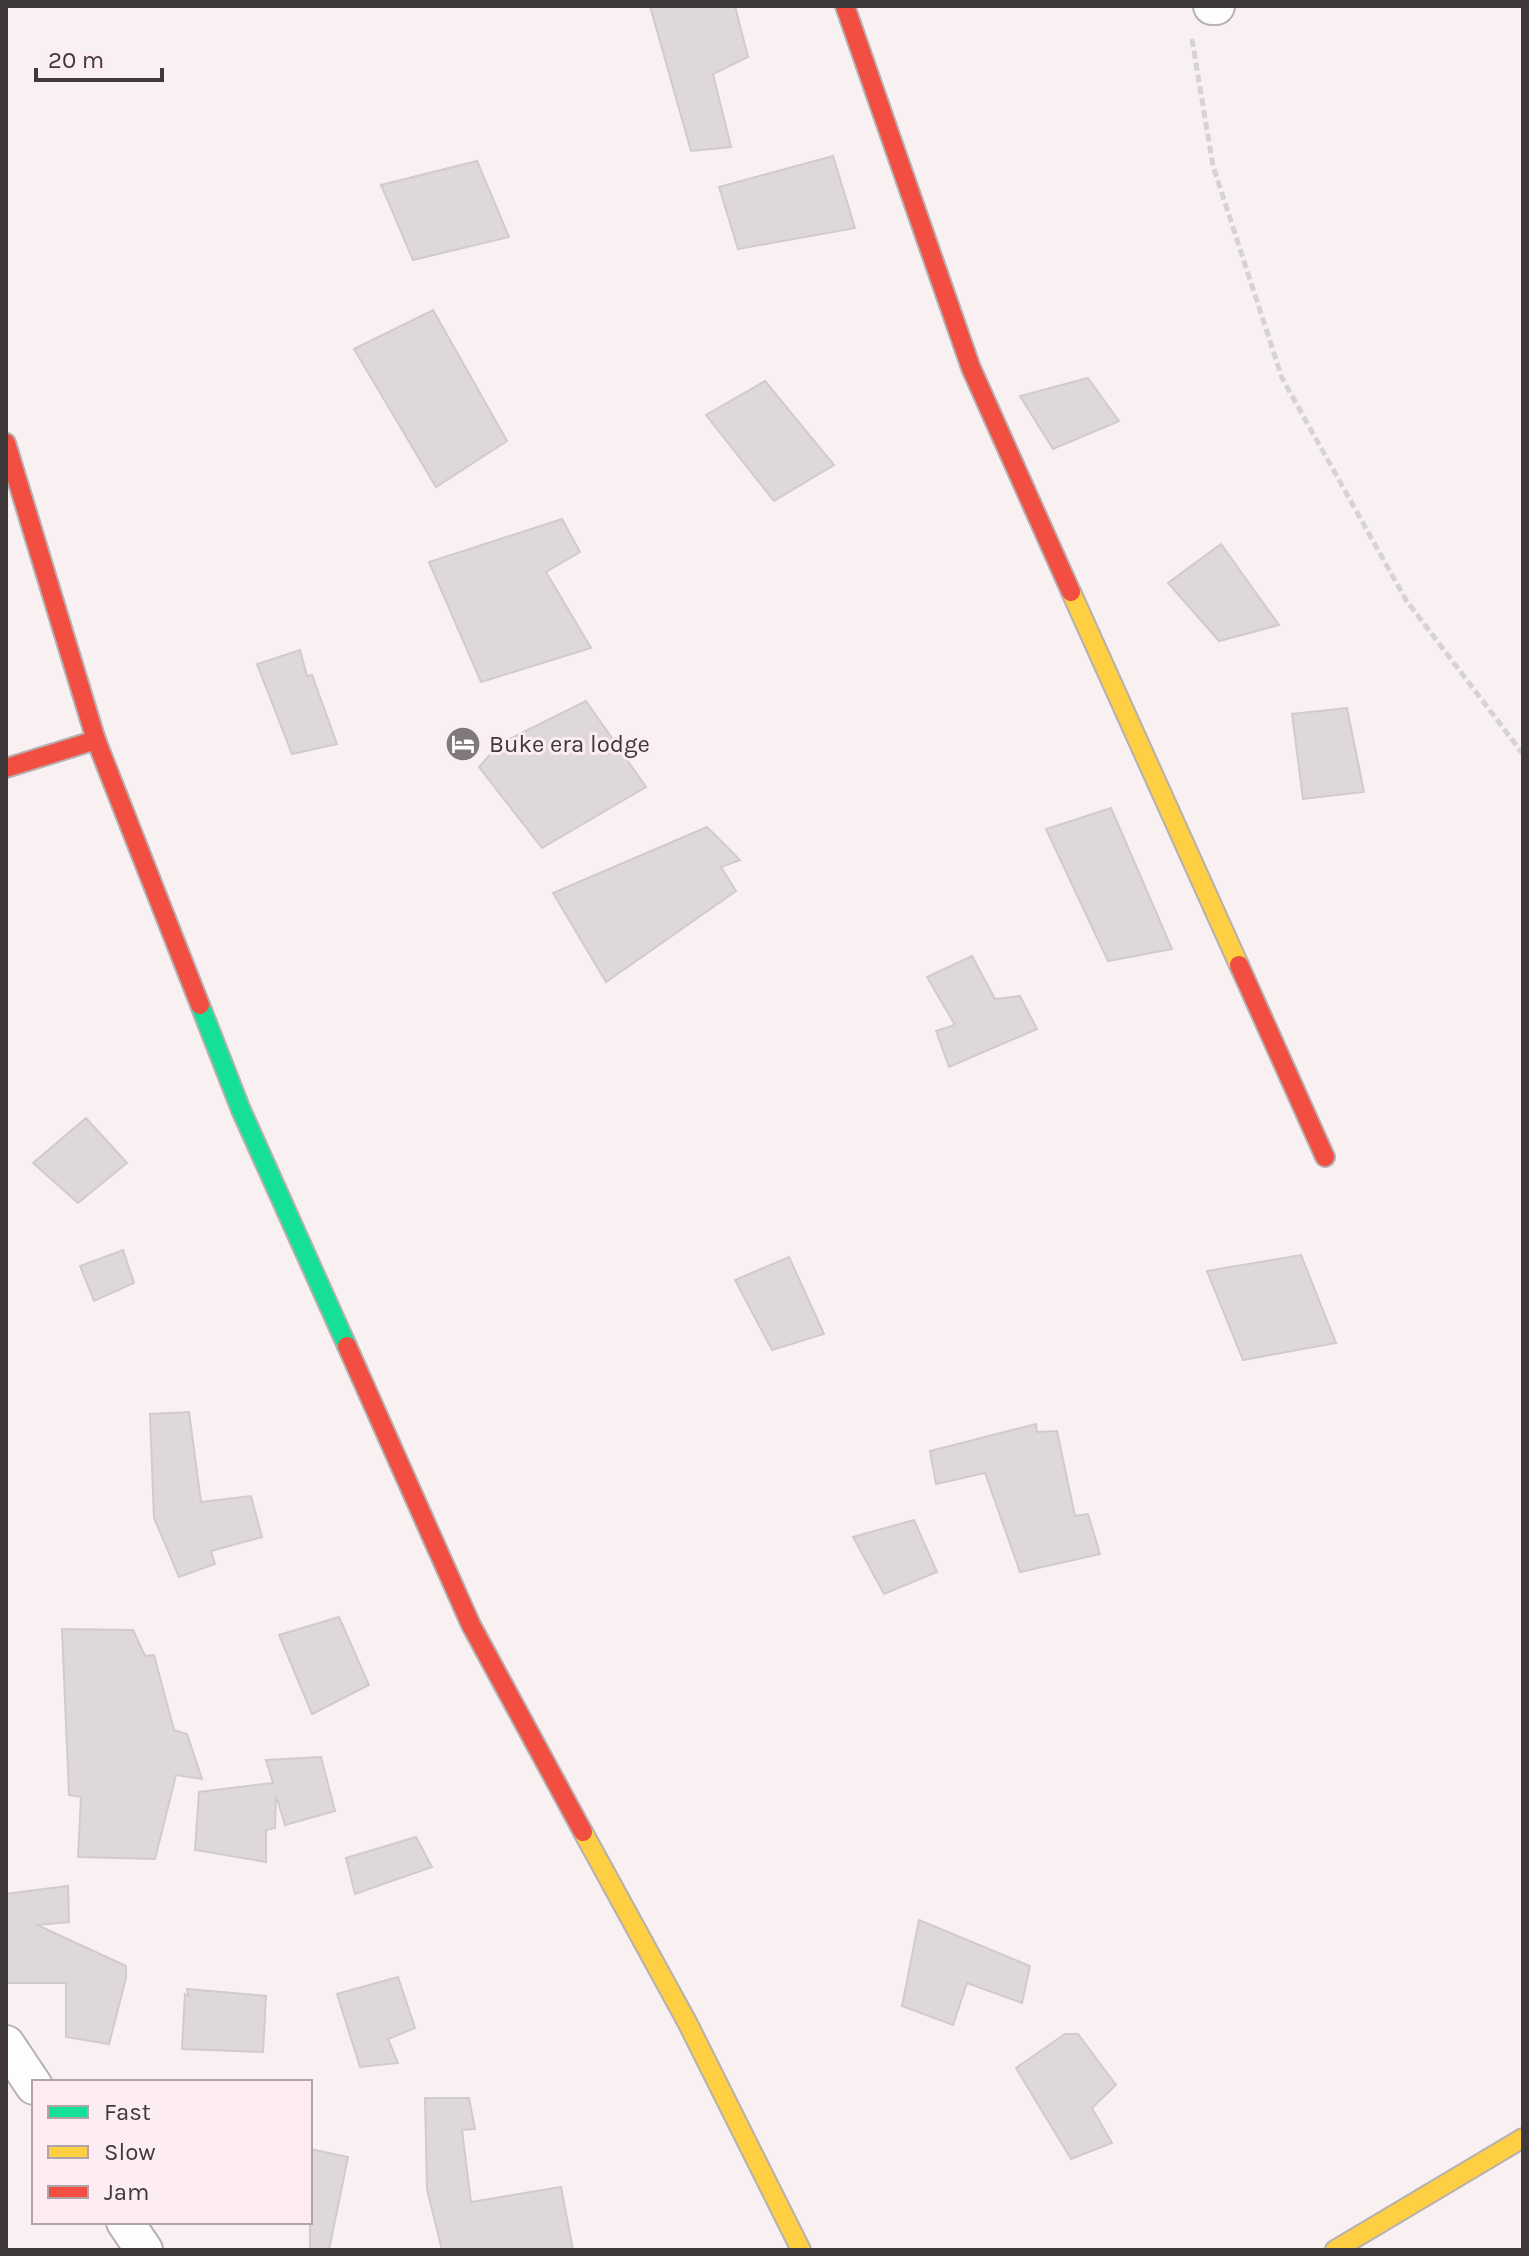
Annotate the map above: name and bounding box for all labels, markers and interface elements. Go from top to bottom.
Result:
scale bar [36,32,162,82]
text: 20 m [48,46,104,74]
hotel icon: Buke era lodge [444,725,482,763]
place label: Buke era lodge [489,730,650,758]
legend [32,2080,312,2224]
text: Fast [104,2098,151,2126]
text: Slow [104,2138,156,2166]
text: Jam [104,2178,149,2206]

